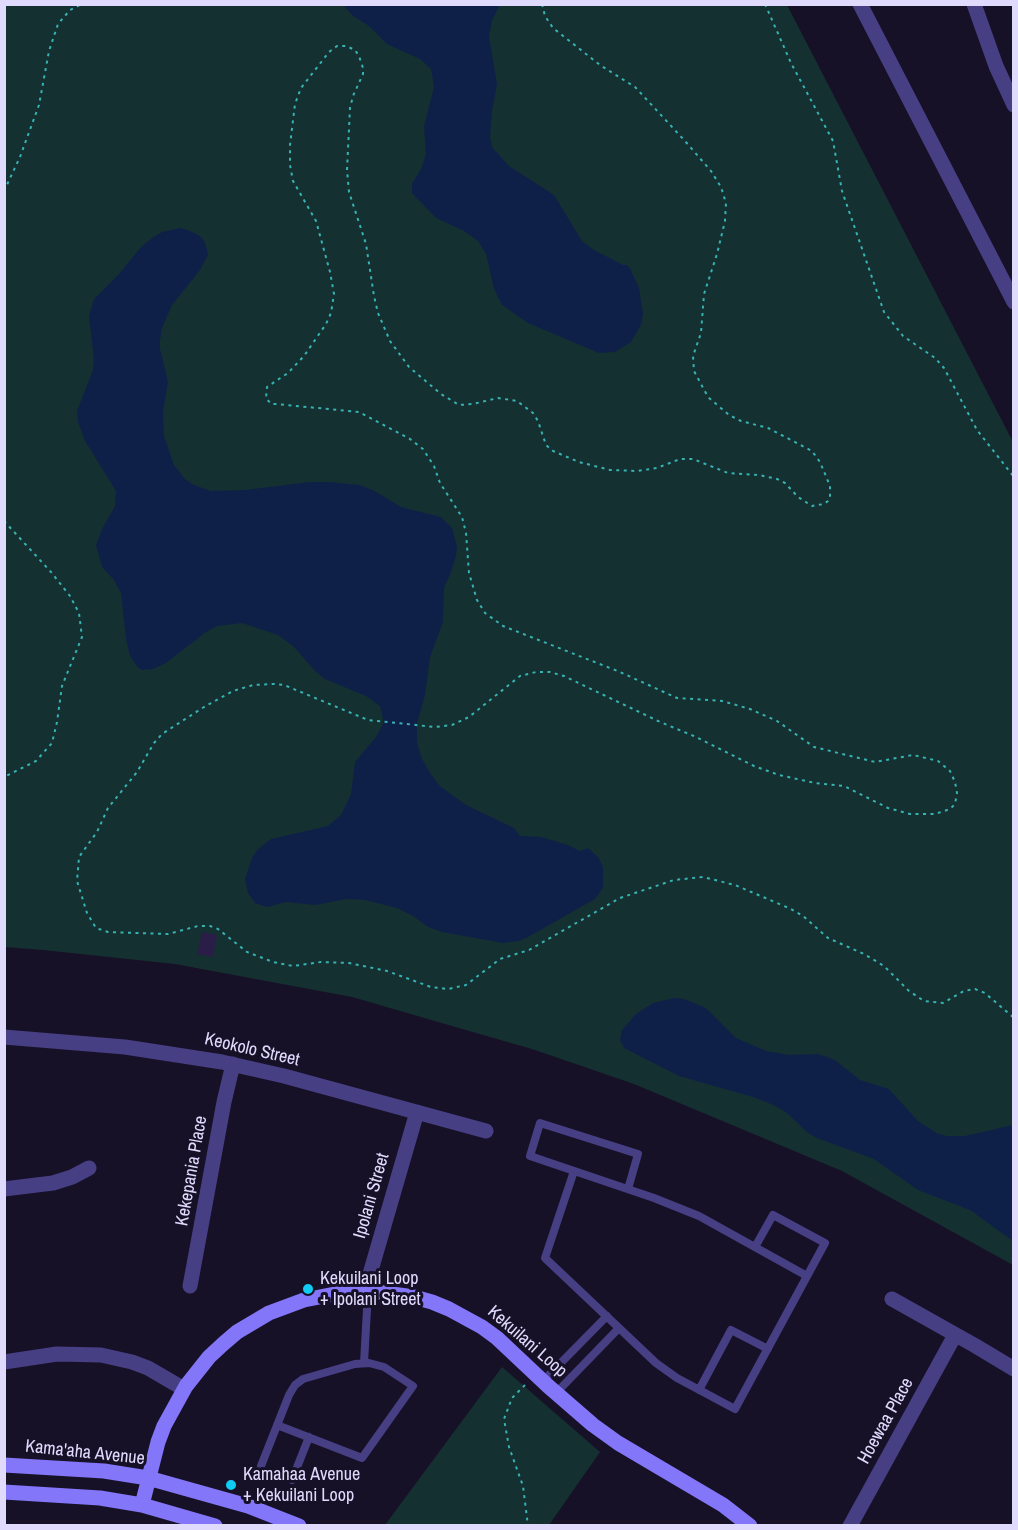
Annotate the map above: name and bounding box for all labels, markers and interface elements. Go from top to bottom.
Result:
street label: Keokolo Street [202,1029,302,1071]
street label: Kekepania Place [172,1114,212,1228]
street label: Ipolani Street [350,1151,394,1241]
place label: Kekuilani Loop + Ipolani Street [320,1268,421,1310]
marker: Kekuilani Loop + Ipolani Street [301,1282,315,1296]
street label: Kekuilani Loop [483,1302,571,1382]
street label: Hoewaa Place [853,1374,919,1468]
street label: Kama'aha Avenue [24,1436,146,1470]
place label: Kamahaa Avenue + Kekuilani Loop [243,1464,360,1506]
marker: Kamahaa Avenue + Kekuilani Loop [224,1478,238,1492]

